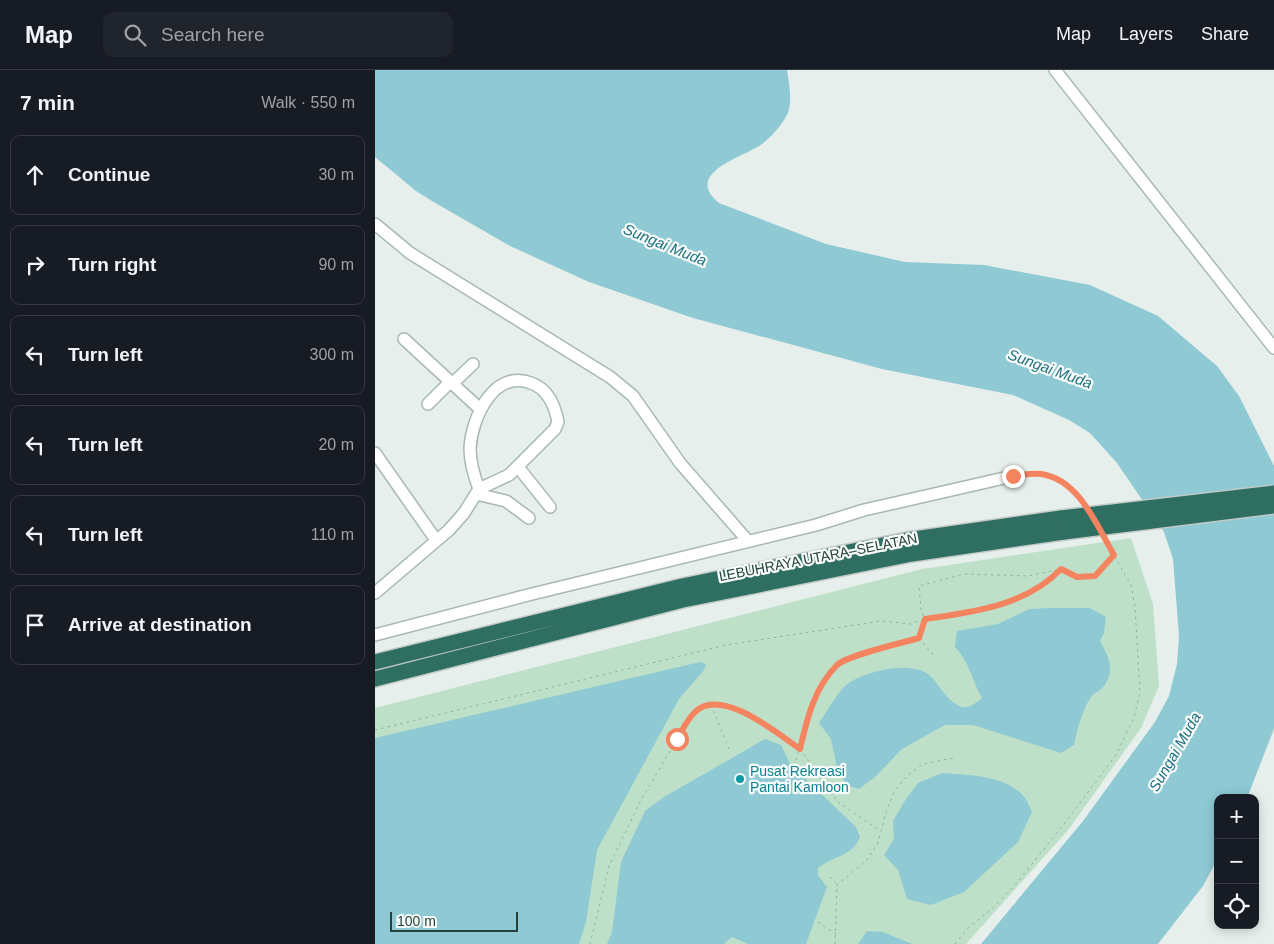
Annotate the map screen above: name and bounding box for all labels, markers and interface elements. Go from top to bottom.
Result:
search box [103,12,453,57]
text: Map [25,21,73,48]
icon: search [121,21,149,49]
text: Search here [161,24,265,45]
text: Map [1056,24,1091,44]
text: Layers [1119,24,1173,44]
text: Share [1201,24,1249,44]
text: 7 min [20,91,75,114]
text: Walk · 550 m [261,94,355,111]
icon: ahead [21,161,49,189]
text: Continue [68,164,150,185]
text: 30 m [318,166,354,183]
water label: Sungai Muda [621,220,709,269]
icon: right [21,251,49,279]
text: Turn right [68,254,156,275]
text: 90 m [318,256,354,273]
icon: left [21,341,49,369]
text: Turn left [68,344,143,365]
water label: Sungai Muda [1006,345,1095,392]
text: 300 m [310,346,354,363]
icon: left [21,431,49,459]
text: Turn left [68,434,143,455]
text: 20 m [318,436,354,453]
route end [1002,465,1025,488]
icon: left [21,521,49,549]
text: Turn left [68,524,143,545]
text: 110 m [311,526,354,543]
street label: LEBUHRAYA UTARA–SELATAN [717,530,919,584]
icon: arrive [21,611,49,639]
text: Arrive at destination [68,614,252,635]
water label: Sungai Muda [1145,709,1204,794]
route start [666,728,689,751]
place label: Pusat Rekreasi Pantai Kamloon [750,763,849,795]
marker: Pusat Rekreasi Pantai Kamloon [734,773,746,785]
map controls [1214,794,1259,929]
button: + [1214,794,1259,839]
button: − [1214,839,1259,884]
button: locate [1214,884,1259,929]
scale bar [390,909,517,932]
text: 100 m [397,913,436,929]

